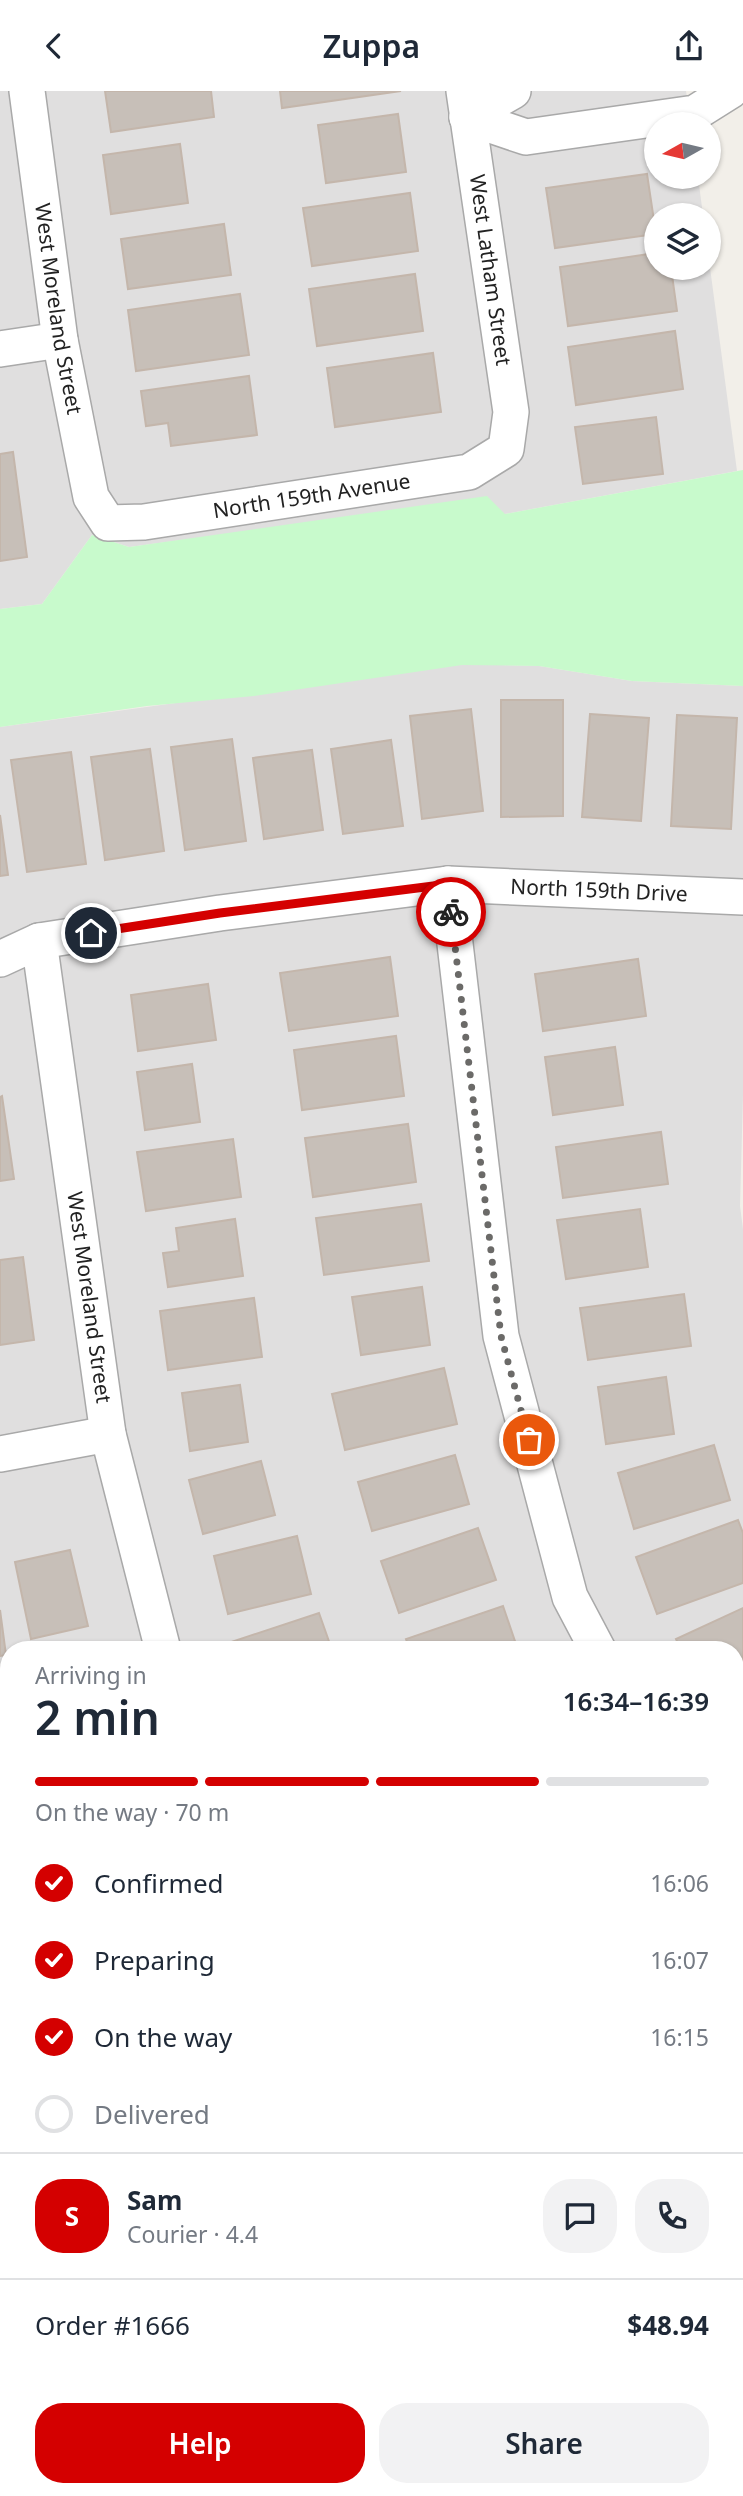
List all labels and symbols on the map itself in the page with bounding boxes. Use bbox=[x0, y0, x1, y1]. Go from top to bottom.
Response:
north arrow bbox=[644, 112, 721, 189]
street label: West Latham Street bbox=[464, 172, 518, 368]
street label: West Moreland Street bbox=[29, 201, 89, 417]
street label: North 159th Avenue bbox=[211, 466, 412, 524]
street label: North 159th Drive bbox=[510, 872, 688, 908]
courier bbox=[416, 877, 486, 947]
pin bbox=[61, 903, 121, 963]
street label: West Moreland Street bbox=[61, 1190, 119, 1405]
pin bbox=[499, 1410, 559, 1470]

